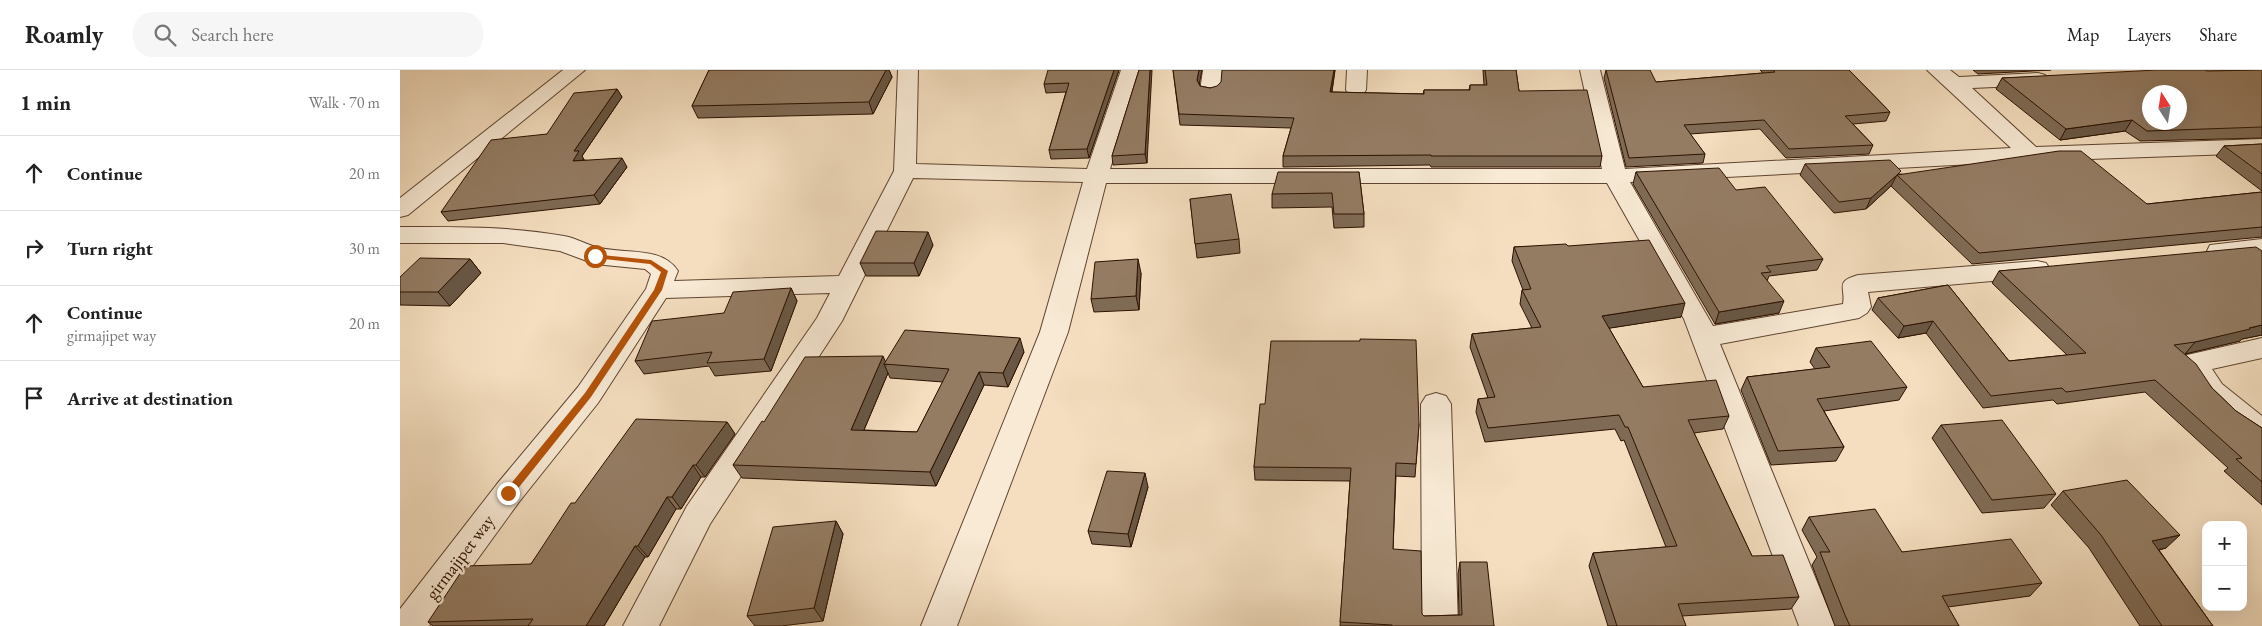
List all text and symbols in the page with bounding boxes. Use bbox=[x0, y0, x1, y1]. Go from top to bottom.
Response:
search box bbox=[133, 12, 483, 57]
text: Roamly bbox=[25, 19, 103, 50]
icon: search bbox=[151, 21, 179, 49]
text: Search here bbox=[191, 22, 274, 47]
text: Map bbox=[2067, 23, 2099, 46]
text: Layers bbox=[2127, 23, 2171, 46]
text: Share bbox=[2199, 23, 2237, 46]
north arrow bbox=[2142, 85, 2187, 130]
text: 1 min bbox=[20, 89, 71, 116]
text: Walk · 70 m bbox=[309, 92, 380, 113]
icon: ahead bbox=[20, 159, 48, 187]
text: Continue bbox=[67, 161, 142, 186]
text: 20 m bbox=[349, 163, 380, 184]
icon: right bbox=[20, 234, 48, 262]
text: Turn right bbox=[67, 236, 153, 261]
text: 30 m bbox=[349, 238, 380, 259]
route start bbox=[584, 245, 607, 268]
text: Continue bbox=[67, 300, 142, 325]
icon: ahead bbox=[20, 309, 48, 337]
text: 20 m bbox=[349, 313, 380, 334]
text: girmajipet way bbox=[67, 325, 156, 346]
icon: arrive bbox=[20, 384, 48, 412]
text: Arrive at destination bbox=[67, 386, 233, 411]
route end bbox=[497, 482, 520, 505]
street label: girmajipet way bbox=[420, 510, 499, 604]
map controls bbox=[2202, 521, 2247, 611]
button: + bbox=[2202, 521, 2247, 566]
button: − bbox=[2202, 566, 2247, 611]

